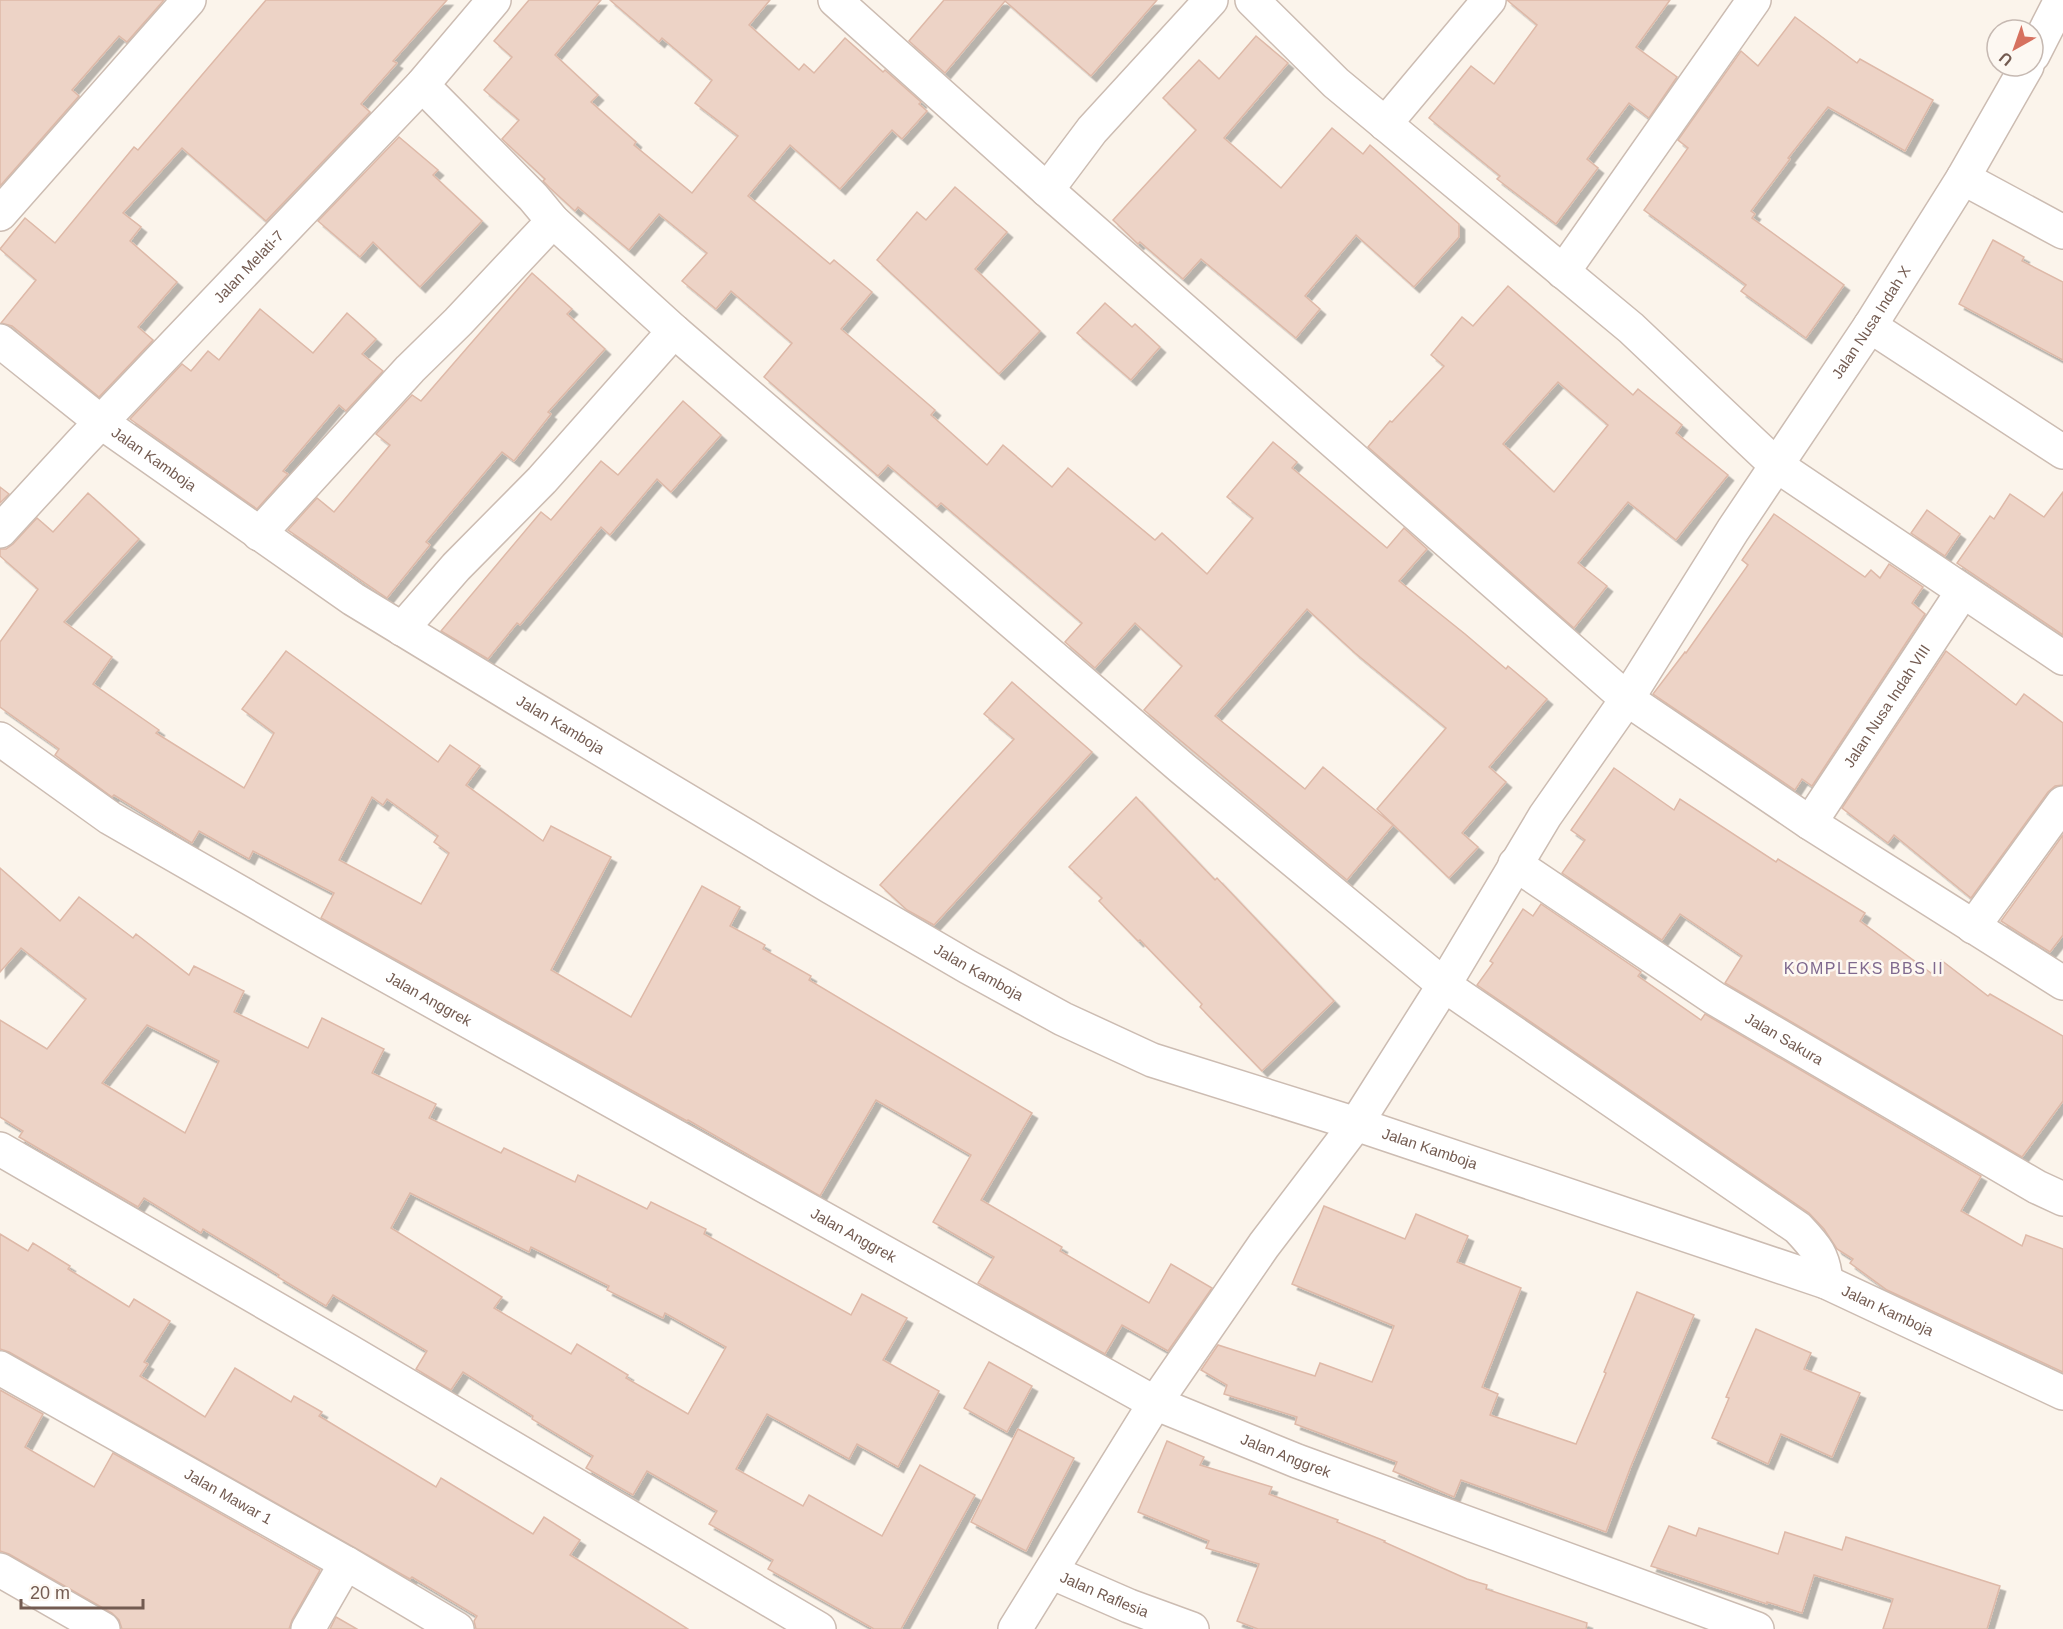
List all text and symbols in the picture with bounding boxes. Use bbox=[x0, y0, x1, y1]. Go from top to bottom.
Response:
north arrow bbox=[1985, 18, 2045, 78]
text: U bbox=[1996, 49, 2016, 69]
street label: Jalan Melati-7 bbox=[210, 227, 287, 306]
street label: Jalan Nusa Indah X bbox=[1828, 263, 1914, 382]
street label: Jalan Kamboja bbox=[109, 423, 200, 495]
street label: Jalan Nusa Indah VIII bbox=[1840, 641, 1933, 770]
street label: Jalan Kamboja bbox=[514, 692, 608, 758]
street label: Jalan Kamboja bbox=[931, 940, 1027, 1004]
district label: KOMPLEKS BBS II bbox=[1784, 960, 1944, 977]
street label: Jalan Anggrek bbox=[383, 968, 475, 1029]
street label: Jalan Sakura bbox=[1742, 1009, 1827, 1068]
street label: Jalan Kamboja bbox=[1380, 1124, 1480, 1172]
street label: Jalan Anggrek bbox=[808, 1204, 900, 1266]
street label: Jalan Kamboja bbox=[1839, 1282, 1937, 1339]
street label: Jalan Anggrek bbox=[1238, 1430, 1334, 1481]
street label: Jalan Mawar 1 bbox=[182, 1465, 275, 1528]
street label: Jalan Raflesia bbox=[1058, 1568, 1152, 1621]
scale bar bbox=[21, 1572, 142, 1610]
text: 20 m bbox=[30, 1583, 70, 1603]

